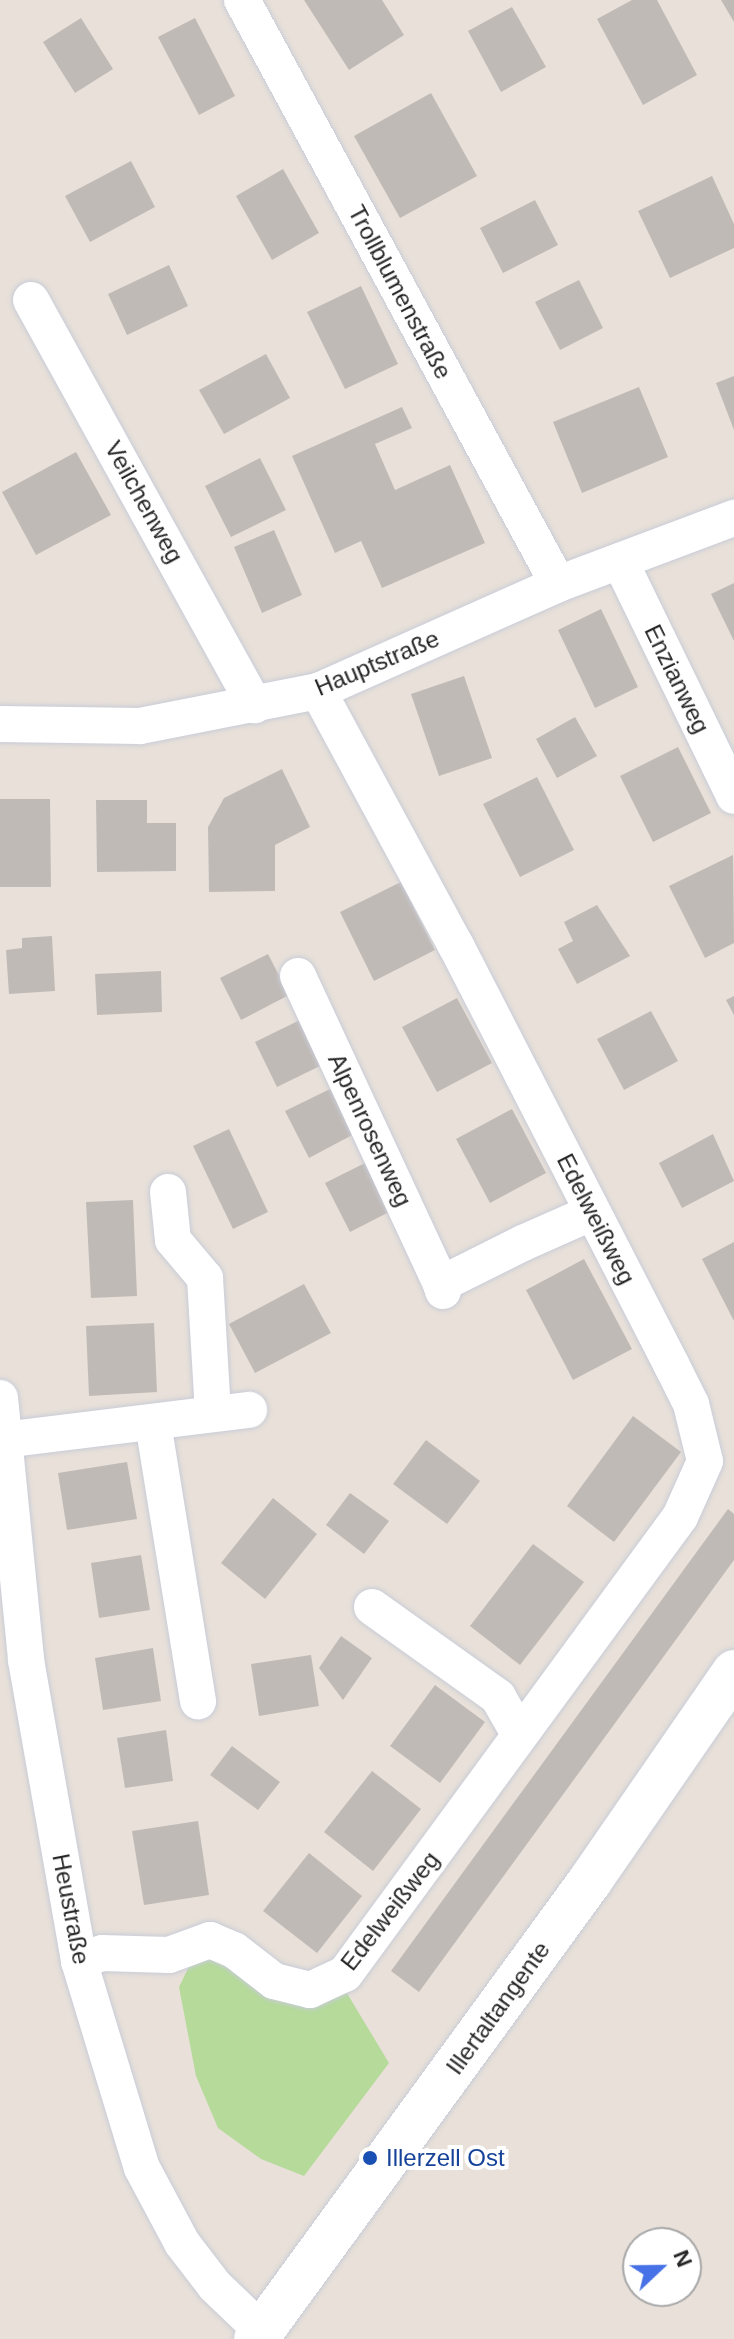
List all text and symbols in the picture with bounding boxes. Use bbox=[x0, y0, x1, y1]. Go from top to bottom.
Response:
street label: Trollblumenstraße bbox=[342, 200, 458, 384]
street label: Veilchenweg bbox=[99, 436, 189, 568]
street label: Enzianweg bbox=[638, 620, 716, 738]
street label: Hauptstraße bbox=[311, 624, 443, 702]
street label: Alpenrosenweg bbox=[322, 1049, 418, 1211]
street label: Edelweißweg bbox=[551, 1149, 641, 1289]
street label: Edelweißweg bbox=[335, 1846, 445, 1976]
street label: Heustraße bbox=[46, 1851, 96, 1967]
street label: Illertaltangente bbox=[440, 1936, 556, 2080]
place label: Illerzell Ost bbox=[386, 2144, 505, 2172]
marker: Illerzell Ost bbox=[361, 2149, 379, 2167]
north arrow bbox=[622, 2227, 702, 2307]
text: N bbox=[668, 2247, 697, 2271]

